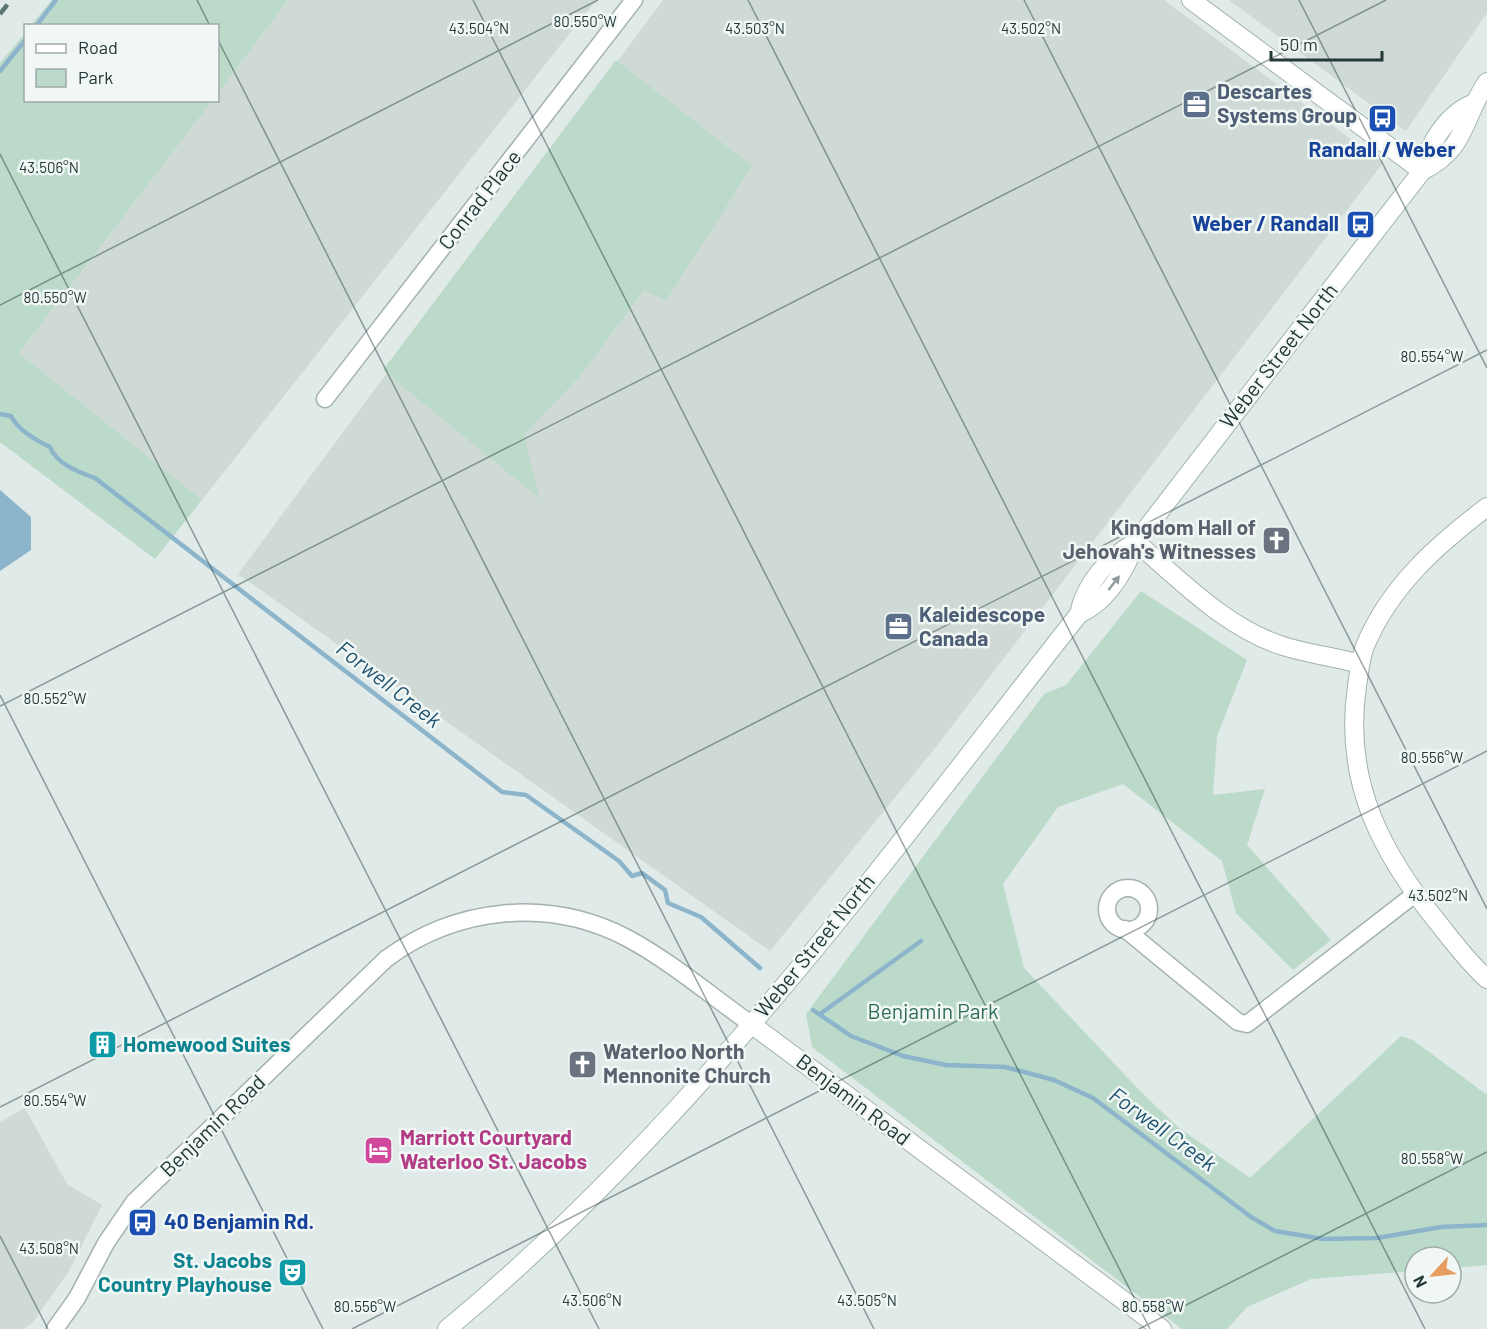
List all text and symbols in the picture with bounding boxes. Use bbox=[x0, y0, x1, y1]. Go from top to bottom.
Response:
text: 80.550°W bbox=[553, 12, 617, 30]
text: 43.504°N bbox=[449, 19, 509, 37]
text: 43.503°N bbox=[725, 19, 785, 37]
text: 43.502°N bbox=[1001, 19, 1061, 37]
legend bbox=[24, 24, 219, 102]
scale bar bbox=[1271, 24, 1382, 62]
text: 50 m bbox=[1280, 33, 1318, 55]
text: Road bbox=[78, 36, 118, 58]
text: Park bbox=[78, 66, 113, 88]
place label: Descartes Systems Group bbox=[1217, 78, 1357, 127]
office icon: Descartes Systems Group bbox=[1180, 88, 1212, 120]
bus stop icon: Randall / Weber bbox=[1366, 103, 1398, 135]
place label: Randall / Weber bbox=[1309, 136, 1455, 161]
street label: Conrad Place bbox=[432, 144, 525, 254]
text: 43.506°N bbox=[19, 158, 79, 176]
bus stop icon: Weber / Randall bbox=[1344, 208, 1376, 240]
place label: Weber / Randall bbox=[1192, 210, 1339, 235]
street label: Weber Street North bbox=[1213, 278, 1342, 433]
text: 80.550°W bbox=[23, 288, 87, 306]
text: 80.554°W bbox=[1400, 347, 1464, 365]
place label: Kingdom Hall of Jehovah's Witnesses bbox=[1063, 514, 1256, 563]
church icon: Kingdom Hall of Jehovah's Witnesses bbox=[1261, 524, 1293, 556]
one-way arrow bbox=[1107, 576, 1119, 591]
place label: Kaleidescope Canada bbox=[919, 601, 1045, 650]
office icon: Kaleidescope Canada bbox=[882, 611, 914, 643]
water label: Forwell Creek bbox=[332, 634, 447, 732]
text: 80.552°W bbox=[24, 689, 86, 707]
text: 80.556°W bbox=[1401, 748, 1463, 766]
street label: Weber Street North bbox=[748, 868, 879, 1022]
text: 43.502°N bbox=[1408, 886, 1468, 904]
park label: Benjamin Park bbox=[867, 998, 999, 1023]
building icon: Homewood Suites bbox=[86, 1029, 118, 1061]
place label: Homewood Suites bbox=[123, 1031, 290, 1056]
place label: Waterloo North Mennonite Church bbox=[603, 1038, 771, 1087]
church icon: Waterloo North Mennonite Church bbox=[566, 1048, 598, 1080]
street label: Benjamin Road bbox=[792, 1048, 916, 1150]
street label: Benjamin Road bbox=[154, 1069, 270, 1181]
water label: Forwell Creek bbox=[1105, 1081, 1222, 1176]
text: 80.554°W bbox=[23, 1091, 87, 1109]
place label: Marriott Courtyard Waterloo St. Jacobs bbox=[400, 1124, 587, 1173]
hotel icon: Marriott Courtyard Waterloo St. Jacobs bbox=[363, 1134, 395, 1166]
text: 80.558°W bbox=[1401, 1149, 1463, 1167]
bus stop icon: 40 Benjamin Rd. bbox=[127, 1206, 159, 1238]
place label: 40 Benjamin Rd. bbox=[164, 1208, 314, 1233]
text: 43.508°N bbox=[19, 1239, 79, 1257]
north arrow bbox=[1403, 1245, 1463, 1305]
place label: St. Jacobs Country Playhouse bbox=[98, 1247, 272, 1296]
theatre icon: St. Jacobs Country Playhouse bbox=[277, 1257, 309, 1289]
text: N bbox=[1408, 1273, 1430, 1291]
text: 43.506°N bbox=[562, 1291, 622, 1309]
text: 43.505°N bbox=[837, 1291, 897, 1309]
text: 80.556°W bbox=[334, 1297, 396, 1315]
text: 80.558°W bbox=[1122, 1297, 1184, 1315]

